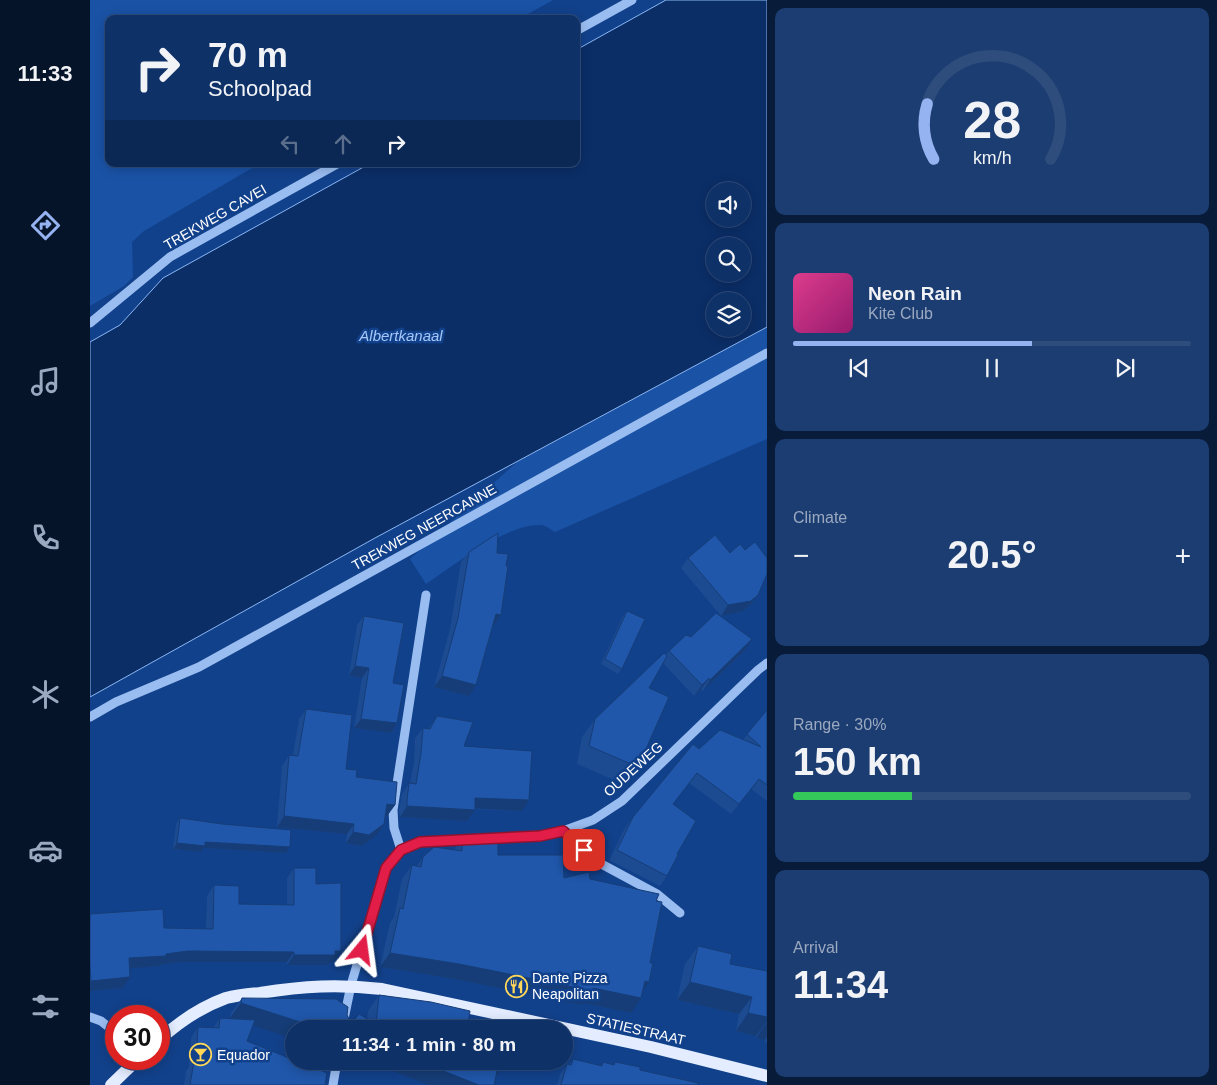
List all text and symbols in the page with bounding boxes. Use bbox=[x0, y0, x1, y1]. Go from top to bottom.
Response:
icon: right bbox=[125, 35, 190, 100]
text: 70 m bbox=[208, 35, 288, 74]
text: 11:33 bbox=[17, 61, 73, 86]
text: Schoolpad bbox=[208, 76, 312, 101]
text: 28 bbox=[963, 91, 1021, 149]
icon: left bbox=[276, 130, 304, 158]
icon: ahead bbox=[329, 130, 357, 158]
icon: right bbox=[382, 130, 410, 158]
text: km/h bbox=[973, 148, 1011, 168]
street label: TREKWEG CAVEI bbox=[161, 181, 269, 253]
map controls bbox=[706, 182, 751, 337]
button: sound bbox=[706, 182, 751, 227]
icon: directions bbox=[28, 208, 63, 243]
button: search bbox=[706, 237, 751, 282]
text: Neon Rain bbox=[868, 283, 962, 304]
button: layers bbox=[706, 292, 751, 337]
text: Kite Club bbox=[868, 305, 933, 322]
water label: Albertkanaal bbox=[358, 327, 443, 344]
icon: previous bbox=[845, 354, 873, 382]
icon: pause bbox=[978, 354, 1006, 382]
icon: next bbox=[1111, 354, 1139, 382]
icon: music bbox=[28, 364, 63, 399]
street label: TREKWEG NEERCANNE bbox=[349, 481, 499, 573]
text: Climate bbox=[793, 509, 847, 526]
icon: phone bbox=[28, 520, 63, 555]
text: 20.5° bbox=[947, 534, 1037, 576]
text: − bbox=[793, 540, 809, 571]
text: + bbox=[1175, 540, 1191, 571]
icon: climate bbox=[28, 677, 63, 712]
text: Range · 30% bbox=[793, 716, 886, 733]
street label: OUDEWEG bbox=[600, 738, 666, 800]
text: 150 km bbox=[793, 741, 922, 783]
pin bbox=[563, 829, 605, 871]
icon: car bbox=[28, 833, 63, 868]
icon: arrive bbox=[570, 836, 598, 864]
position arrow bbox=[335, 923, 387, 975]
text: Arrival bbox=[793, 939, 838, 956]
text: 11:34 bbox=[793, 964, 888, 1006]
place label: Dante Pizza Neapolitan bbox=[532, 970, 608, 1002]
restaurant icon: Dante Pizza Neapolitan bbox=[504, 974, 528, 998]
icon: filters bbox=[28, 989, 63, 1024]
speed limit sign: 30 bbox=[105, 1005, 170, 1070]
street label: STATIESTRAAT bbox=[585, 1010, 687, 1048]
text: 11:34 · 1 min · 80 m bbox=[342, 1034, 516, 1055]
bar icon: Equador bbox=[189, 1043, 213, 1067]
place label: Equador bbox=[217, 1047, 270, 1063]

